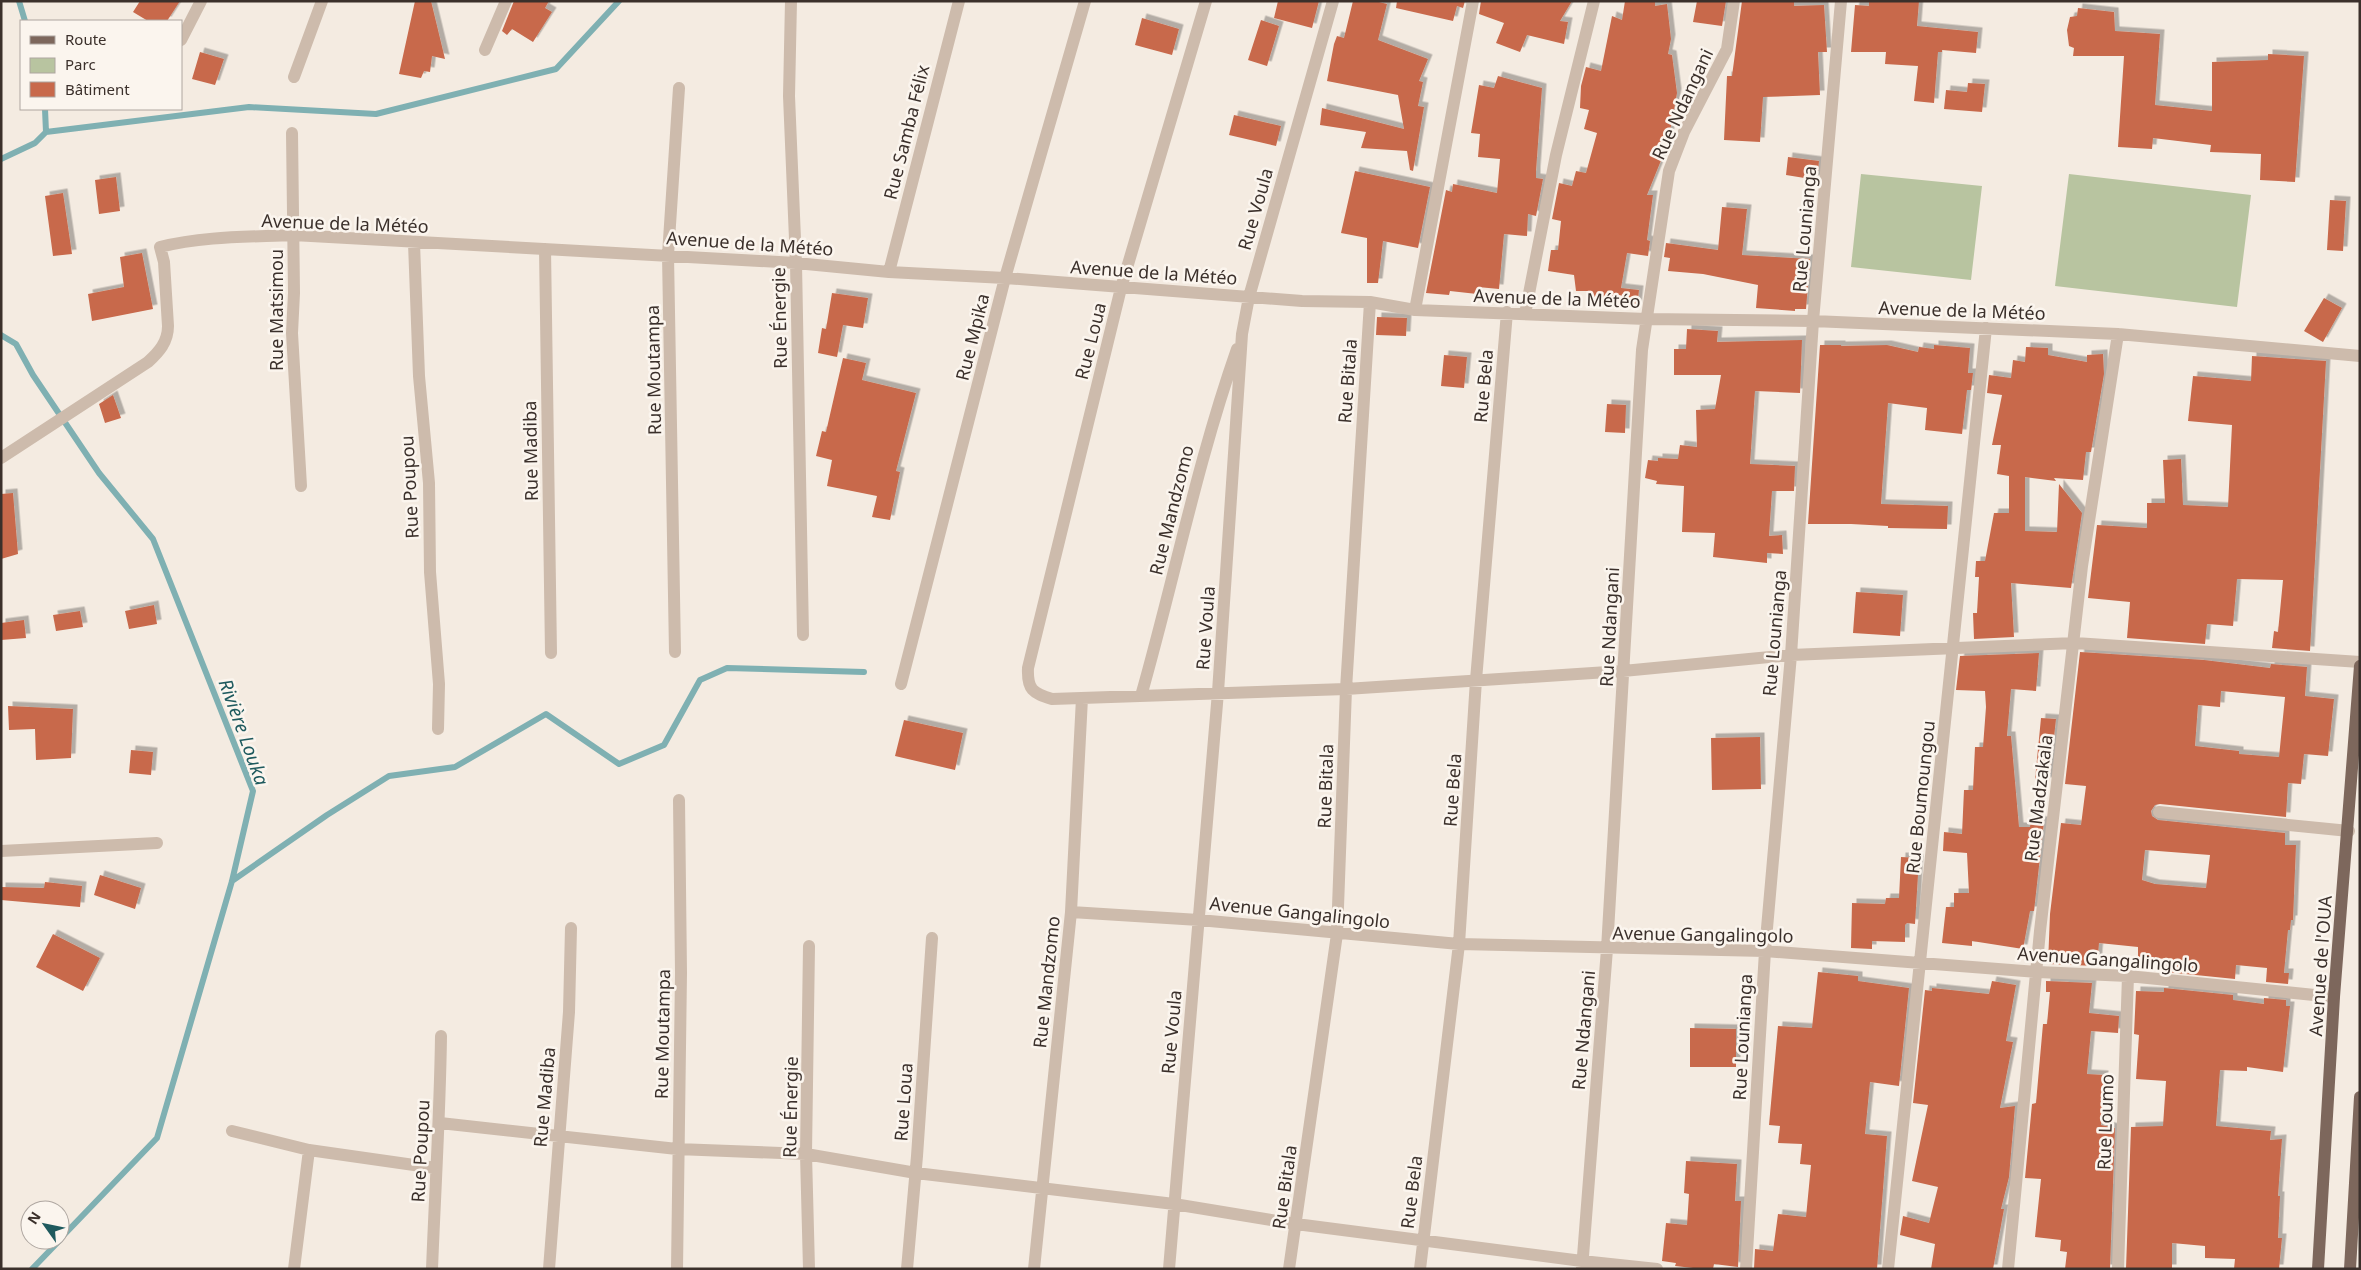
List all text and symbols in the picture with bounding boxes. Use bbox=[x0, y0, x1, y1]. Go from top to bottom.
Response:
legend bbox=[20, 20, 182, 110]
text: Route bbox=[65, 29, 107, 49]
street label: Rue Ndangani bbox=[1646, 45, 1718, 163]
text: Parc bbox=[65, 54, 96, 74]
street label: Rue Samba Félix bbox=[878, 62, 934, 202]
text: Bâtiment bbox=[65, 79, 130, 99]
street label: Rue Voula bbox=[1232, 165, 1278, 253]
street label: Rue Lounianga bbox=[1787, 165, 1821, 293]
street label: Avenue de la Météo bbox=[261, 208, 429, 238]
street label: Avenue de la Météo bbox=[666, 225, 834, 261]
street label: Rue Matsimou bbox=[264, 249, 288, 371]
street label: Avenue de la Météo bbox=[1070, 254, 1238, 290]
street label: Rue Énergie bbox=[766, 267, 792, 369]
street label: Avenue de la Météo bbox=[1473, 283, 1641, 313]
street label: Rue Mpika bbox=[950, 291, 994, 383]
street label: Avenue de la Météo bbox=[1878, 295, 2046, 325]
street label: Rue Loua bbox=[1069, 300, 1111, 382]
street label: Rue Moutampa bbox=[640, 305, 666, 435]
street label: Rue Bitala bbox=[1332, 338, 1362, 424]
street label: Rue Bela bbox=[1468, 348, 1498, 424]
street label: Rue Madiba bbox=[517, 401, 543, 501]
street label: Rue Poupou bbox=[394, 435, 424, 539]
street label: Rue Mandzomo bbox=[1143, 443, 1199, 577]
street label: Rue Ndangani bbox=[1594, 566, 1624, 688]
street label: Rue Lounianga bbox=[1757, 569, 1791, 697]
street label: Rue Voula bbox=[1190, 585, 1220, 671]
water label: Rivière Louka bbox=[213, 675, 275, 789]
street label: Rue Boumoungou bbox=[1900, 719, 1940, 875]
street label: Rue Madzakala bbox=[2018, 733, 2058, 863]
street label: Rue Bitala bbox=[1312, 743, 1338, 829]
street label: Rue Bela bbox=[1437, 752, 1467, 828]
street label: Avenue Gangalingolo bbox=[1209, 891, 1391, 933]
street label: Avenue de l'OUA bbox=[2303, 894, 2337, 1037]
street label: Rue Mandzomo bbox=[1027, 915, 1065, 1049]
street label: Avenue Gangalingolo bbox=[1612, 920, 1794, 948]
street label: Avenue Gangalingolo bbox=[2017, 941, 2199, 977]
street label: Rue Moutampa bbox=[649, 969, 675, 1099]
street label: Rue Ndangani bbox=[1566, 969, 1600, 1091]
street label: Rue Lounianga bbox=[1727, 973, 1757, 1101]
street label: Rue Voula bbox=[1155, 989, 1187, 1075]
street label: Rue Madiba bbox=[528, 1046, 560, 1148]
street label: Rue Énergie bbox=[777, 1056, 803, 1158]
street label: Rue Loua bbox=[888, 1062, 918, 1142]
street label: Rue Loumo bbox=[2091, 1073, 2119, 1171]
street label: Rue Poupou bbox=[405, 1099, 435, 1203]
street label: Rue Bitala bbox=[1266, 1143, 1302, 1231]
street label: Rue Bela bbox=[1395, 1154, 1427, 1230]
north arrow bbox=[20, 1200, 70, 1250]
text: N bbox=[23, 1208, 45, 1228]

